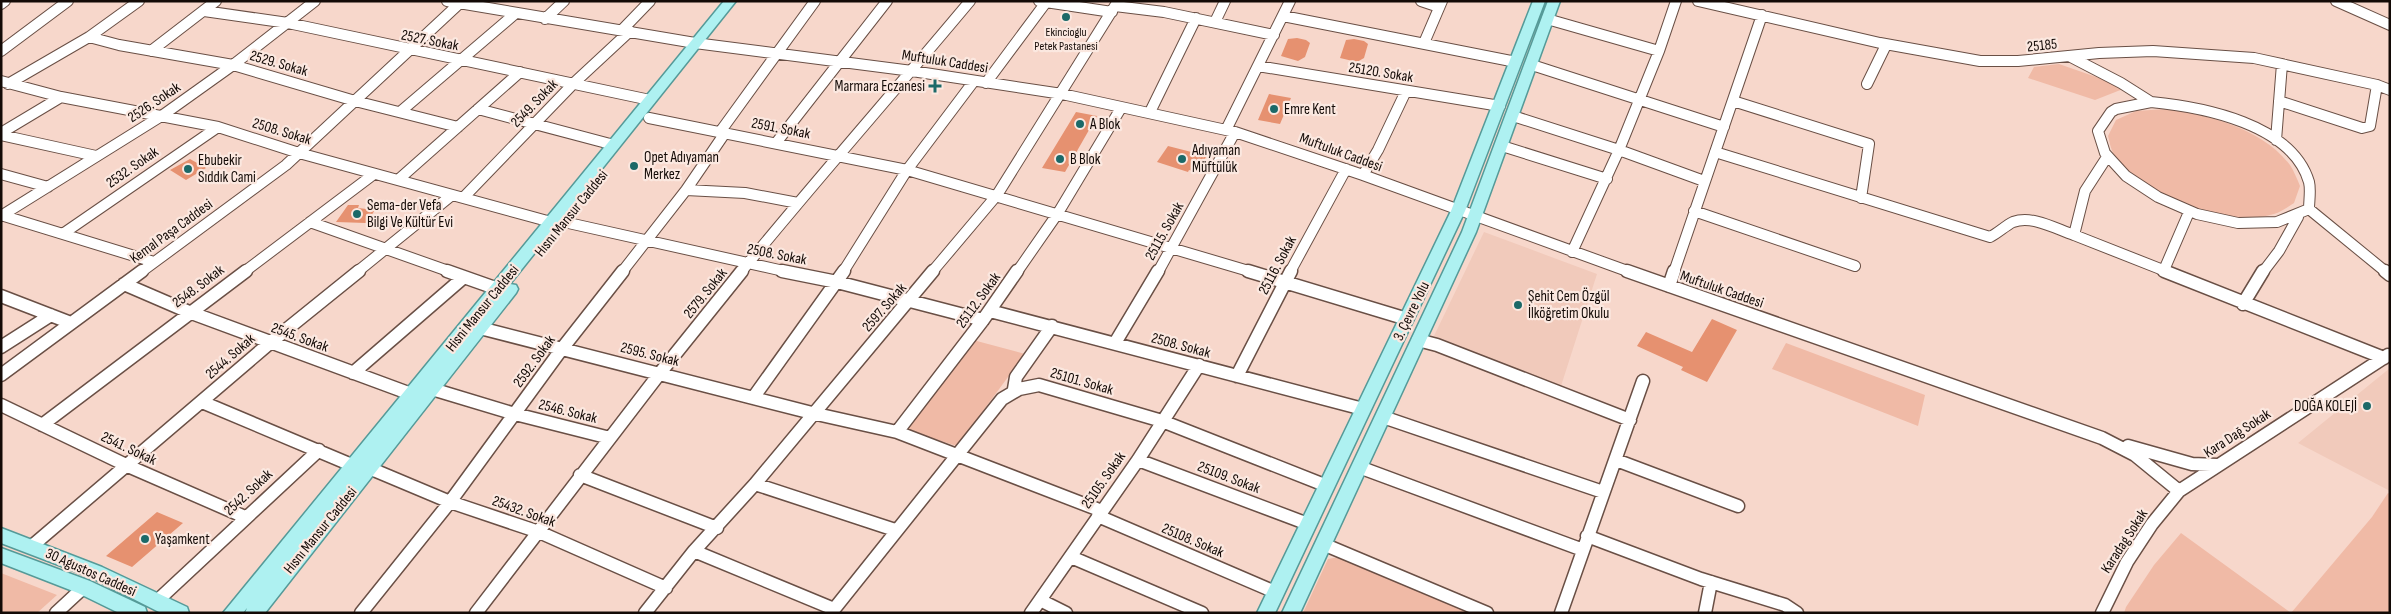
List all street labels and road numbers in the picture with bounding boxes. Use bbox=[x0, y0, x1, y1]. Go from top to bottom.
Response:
street label: 2527. Sokak bbox=[400, 26, 461, 55]
street label: 25185 bbox=[2026, 34, 2058, 57]
street label: Muftuluk Caddesi bbox=[900, 45, 990, 78]
street label: 2529. Sokak bbox=[248, 46, 310, 81]
street label: 25120. Sokak bbox=[1347, 58, 1415, 87]
street label: 2549. Sokak bbox=[507, 75, 562, 132]
street label: 2526. Sokak bbox=[124, 78, 185, 127]
street label: 2591. Sokak bbox=[750, 113, 812, 144]
street label: 2508. Sokak bbox=[250, 114, 314, 149]
street label: Muftuluk Caddesi bbox=[1297, 129, 1385, 176]
street label: 2532. Sokak bbox=[102, 142, 162, 192]
street label: Hısnı Mansur Caddesi bbox=[531, 166, 612, 261]
street label: Kemal Paşa Caddesi bbox=[126, 195, 217, 268]
street label: 25115. Sokak bbox=[1141, 199, 1188, 264]
street label: 25116. Sokak bbox=[1254, 232, 1301, 298]
street label: 2508. Sokak bbox=[745, 239, 809, 270]
street label: 2548. Sokak bbox=[169, 261, 228, 312]
street label: Hisni Mansur Caddesi bbox=[442, 261, 523, 356]
street label: 2579. Sokak bbox=[679, 264, 732, 322]
street label: Muftuluk Caddesi bbox=[1678, 266, 1766, 313]
street label: 25112. Sokak bbox=[952, 269, 1005, 332]
street label: 3. Çevre Yolu bbox=[1389, 278, 1434, 344]
street label: 2597. Sokak bbox=[858, 279, 911, 336]
street label: 2545. Sokak bbox=[269, 318, 331, 357]
street label: 2508. Sokak bbox=[1149, 328, 1213, 363]
street label: 2544. Sokak bbox=[201, 329, 259, 383]
street label: 2592. Sokak bbox=[509, 331, 560, 391]
street label: 2595. Sokak bbox=[619, 338, 682, 371]
street label: 25101. Sokak bbox=[1048, 363, 1116, 400]
street label: 2546. Sokak bbox=[537, 395, 599, 428]
street label: Kara Dağ Sokak bbox=[2200, 405, 2275, 462]
street label: 2541. Sokak bbox=[98, 427, 160, 470]
street label: 25105. Sokak bbox=[1077, 448, 1130, 512]
street label: 25109. Sokak bbox=[1195, 457, 1263, 498]
street label: 2542. Sokak bbox=[220, 465, 277, 520]
street label: Hısnı Mansur Caddesi bbox=[280, 483, 361, 578]
street label: 25432. Sokak bbox=[489, 491, 558, 532]
street label: Karadag Sokak bbox=[2097, 505, 2152, 577]
street label: 25108. Sokak bbox=[1159, 519, 1227, 562]
street label: 30 Agustos Caddesi bbox=[42, 544, 139, 601]

